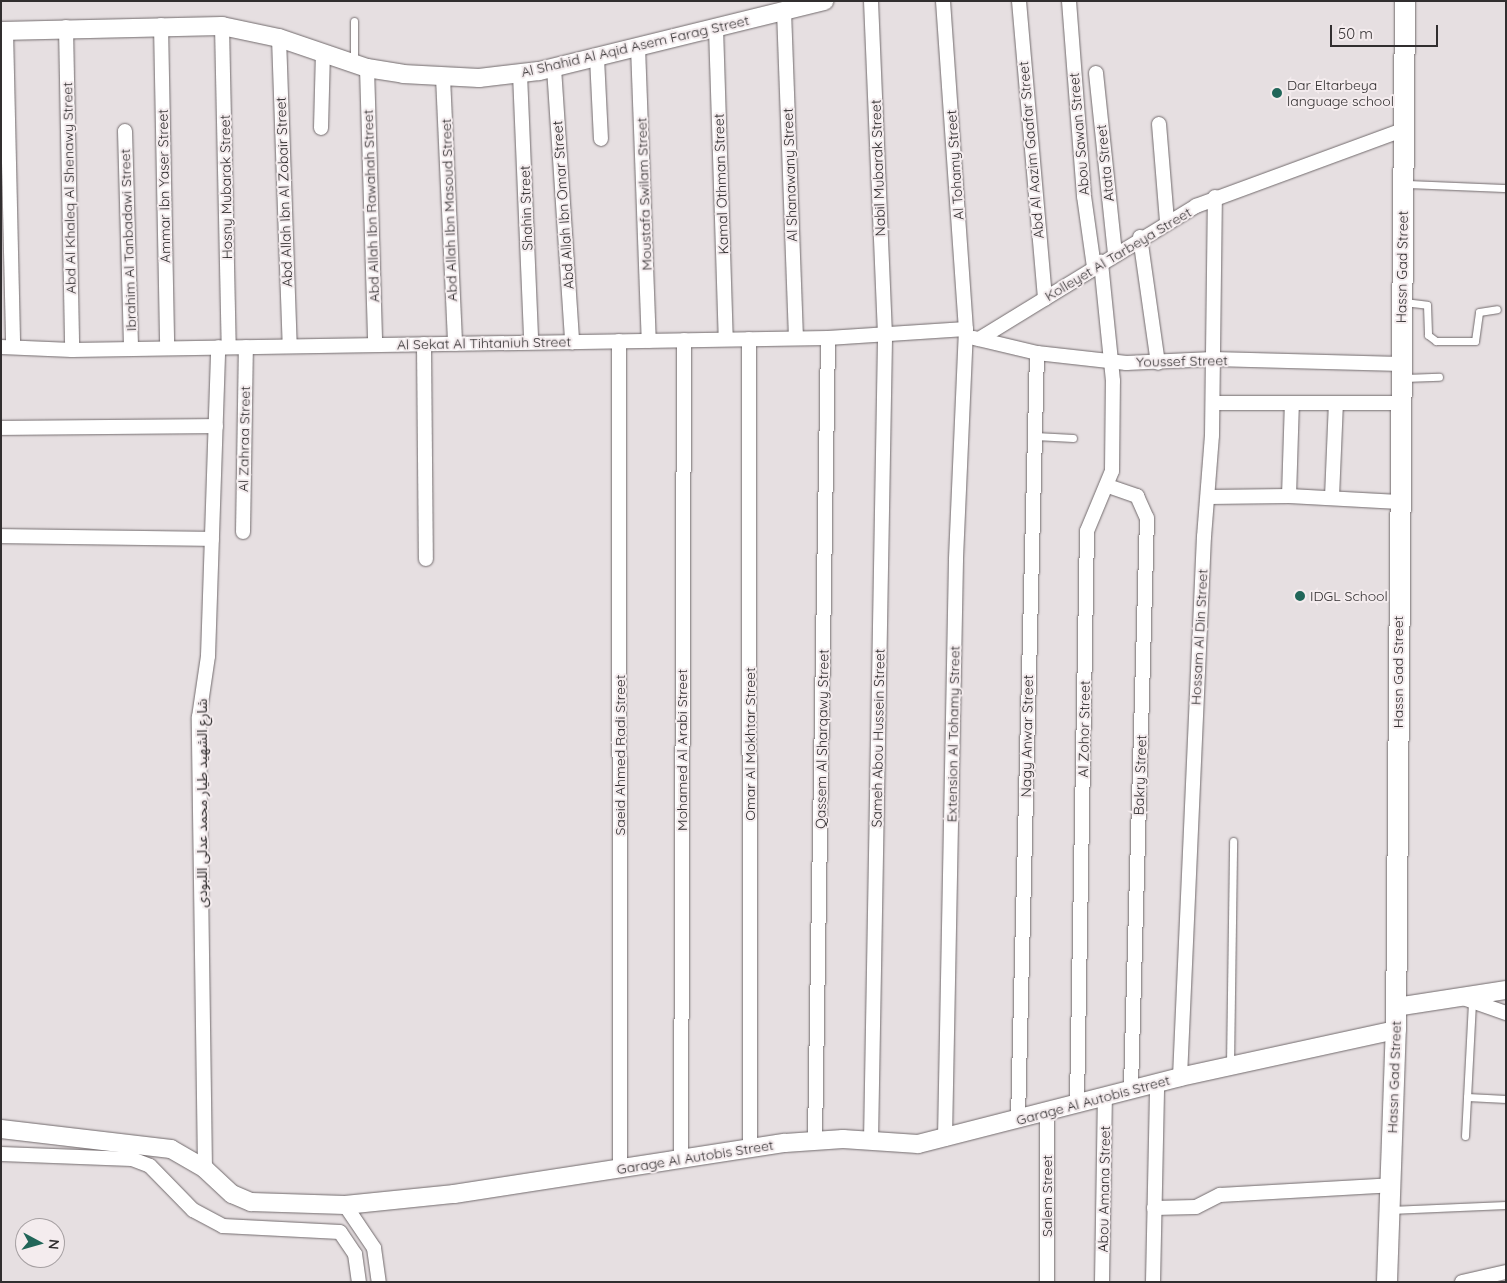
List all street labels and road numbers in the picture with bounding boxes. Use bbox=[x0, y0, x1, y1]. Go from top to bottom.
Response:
street label: Al Shahid Al Aqid Asem Farag Street bbox=[519, 12, 751, 80]
street label: Abd Al Aazim Gaafar Street bbox=[1015, 61, 1047, 239]
street label: Abou Sawan Street bbox=[1065, 72, 1093, 196]
street label: Abd Al Khaleq Al Shenawy Street bbox=[59, 82, 79, 294]
street label: Abd Allah Ibn Al Zobair Street bbox=[272, 97, 296, 287]
street label: Nabil Mubarak Street bbox=[867, 99, 889, 237]
street label: Al Shanawany Street bbox=[779, 108, 801, 242]
street label: Ammar Ibn Yaser Street bbox=[154, 109, 174, 263]
street label: Abd Allah Ibn Rawahah Street bbox=[359, 109, 383, 303]
street label: Al Tohamy Street bbox=[943, 109, 967, 221]
street label: Kamal Othman Street bbox=[710, 113, 732, 255]
street label: Hosny Mubarak Street bbox=[216, 115, 236, 259]
street label: Moustafa Swilam Street bbox=[633, 117, 655, 271]
street label: Abd Allah Ibn Masoud Street bbox=[437, 118, 461, 302]
street label: Abd Allah Ibn Omar Street bbox=[549, 120, 577, 290]
street label: Atata Street bbox=[1093, 124, 1117, 202]
street label: Ibrahim Al Tanbadawi Street bbox=[116, 149, 140, 331]
street label: Shahin Street bbox=[516, 165, 536, 251]
street label: Kolleyet Al Tarbeya Street bbox=[1042, 204, 1194, 304]
street label: Hassn Gad Street bbox=[1393, 211, 1411, 323]
street label: Al Sekat Al Tihtaniuh Street bbox=[397, 333, 571, 353]
street label: Youssef Street bbox=[1136, 352, 1228, 370]
street label: Al Zahraa Street bbox=[235, 386, 253, 492]
street label: Hossam Al Din Street bbox=[1187, 569, 1211, 705]
street label: Hassn Gad Street bbox=[1390, 616, 1406, 728]
street label: Extension Al Tohamy Street bbox=[943, 646, 963, 822]
street label: Sameh Abou Hussein Street bbox=[868, 648, 888, 828]
street label: Qassem Al Sharqawy Street bbox=[812, 649, 832, 829]
street label: Omar Al Mokhtar Street bbox=[742, 667, 758, 821]
street label: Mohamed Al Arabi Street bbox=[674, 669, 690, 831]
street label: Saeid Ahmed Radi Street bbox=[612, 674, 628, 836]
street label: Nagy Anwar Street bbox=[1018, 674, 1036, 798]
street label: Al Zohor Street bbox=[1075, 680, 1093, 778]
street label: شارع الشهيد طيار محمد عدلى اللبودى bbox=[194, 698, 210, 908]
street label: Bakry Street bbox=[1130, 734, 1150, 816]
street label: Hassn Gad Street bbox=[1384, 1020, 1404, 1134]
street label: Garage Al Autobis Street bbox=[1014, 1071, 1172, 1129]
street label: Abou Amana Street bbox=[1094, 1125, 1114, 1253]
street label: Garage Al Autobis Street bbox=[615, 1136, 775, 1178]
street label: Salem Street bbox=[1039, 1155, 1055, 1237]

